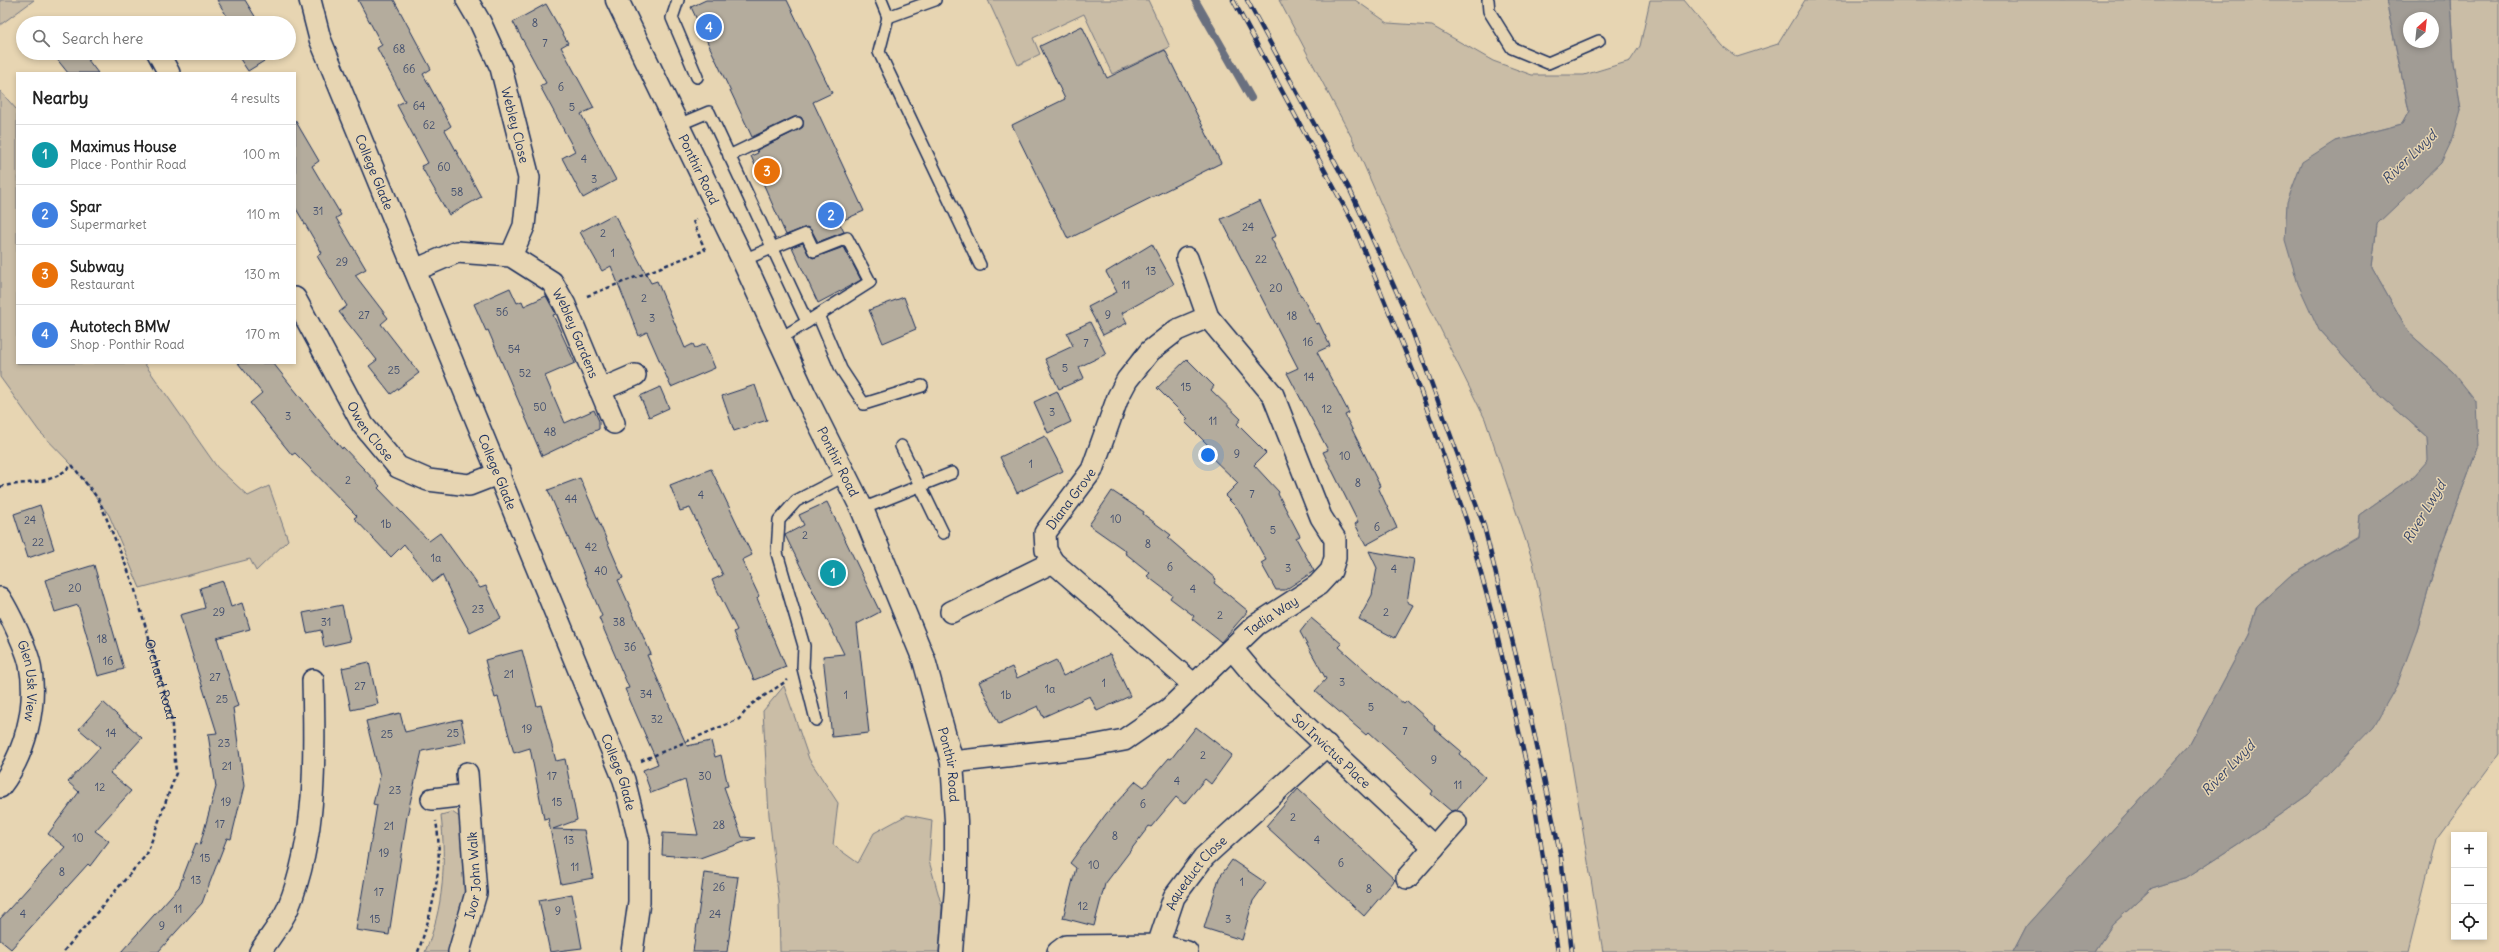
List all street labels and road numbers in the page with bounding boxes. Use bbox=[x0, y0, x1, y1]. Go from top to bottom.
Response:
street label: Webley Close bbox=[498, 85, 533, 165]
street label: Ponthir Road bbox=[675, 131, 723, 207]
street label: College Glade bbox=[351, 132, 398, 212]
street label: Webley Gardens bbox=[549, 285, 603, 381]
street label: Owen Close bbox=[343, 398, 398, 464]
street label: Ponthir Road bbox=[814, 424, 863, 500]
street label: College Glade bbox=[474, 431, 521, 512]
street label: Diana Grove bbox=[1042, 464, 1099, 533]
street label: Tadia Way bbox=[1241, 592, 1301, 640]
street label: Orchard Road bbox=[141, 637, 180, 721]
street label: Glen Usk View bbox=[14, 638, 41, 723]
street label: Sol Invictus Place bbox=[1289, 709, 1374, 792]
street label: Ponthir Road bbox=[934, 725, 963, 803]
street label: College Glade bbox=[597, 731, 640, 812]
street label: Ivor John Walk bbox=[461, 831, 484, 921]
street label: Aqueduct Close bbox=[1162, 832, 1230, 912]

